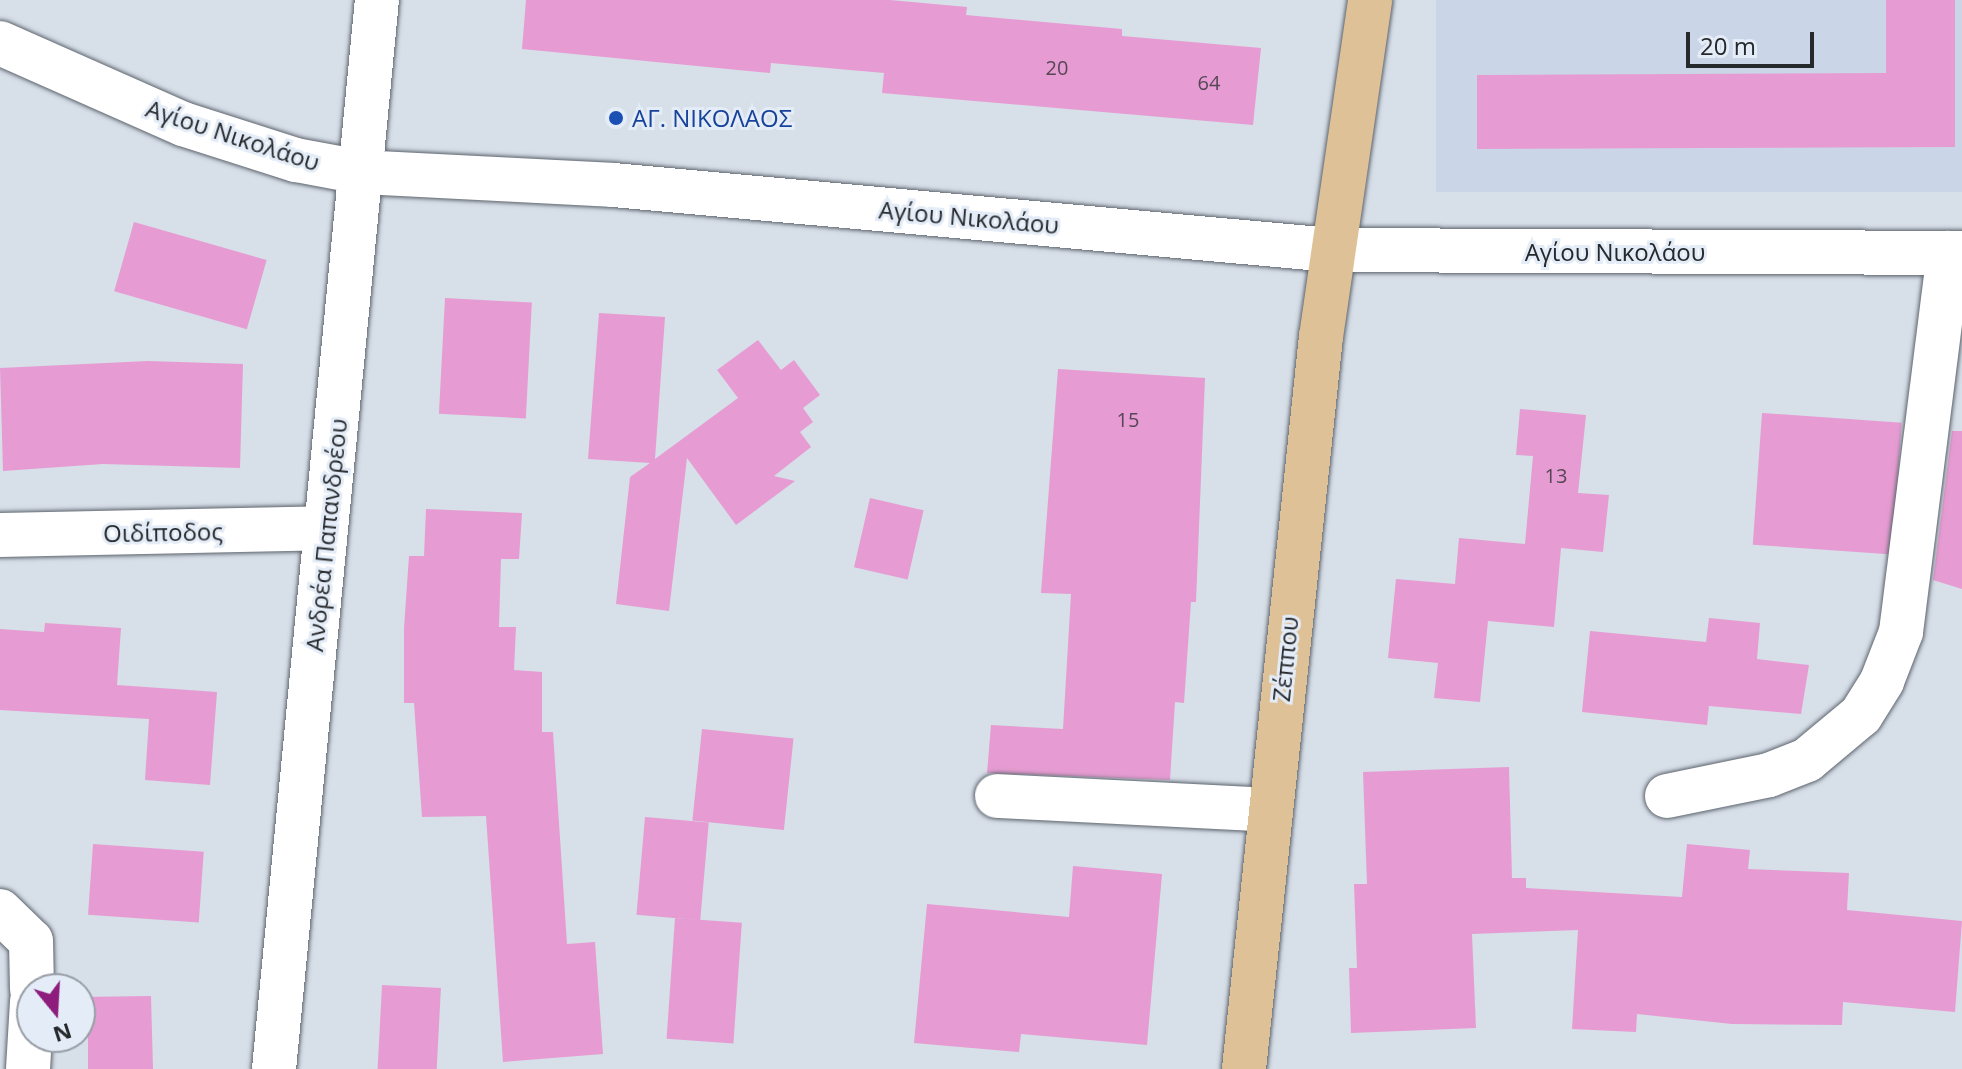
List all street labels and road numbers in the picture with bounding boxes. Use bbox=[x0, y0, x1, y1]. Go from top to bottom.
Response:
street label: Αγίου Νικολάου bbox=[143, 93, 323, 177]
street label: Αγίου Νικολάου bbox=[878, 195, 1060, 239]
street label: Αγίου Νικολάου bbox=[1525, 238, 1705, 266]
street label: Ανδρέα Παπανδρέου bbox=[299, 417, 353, 653]
street label: Οιδίποδος bbox=[103, 517, 223, 547]
street label: Ζέππου bbox=[1266, 615, 1304, 703]

